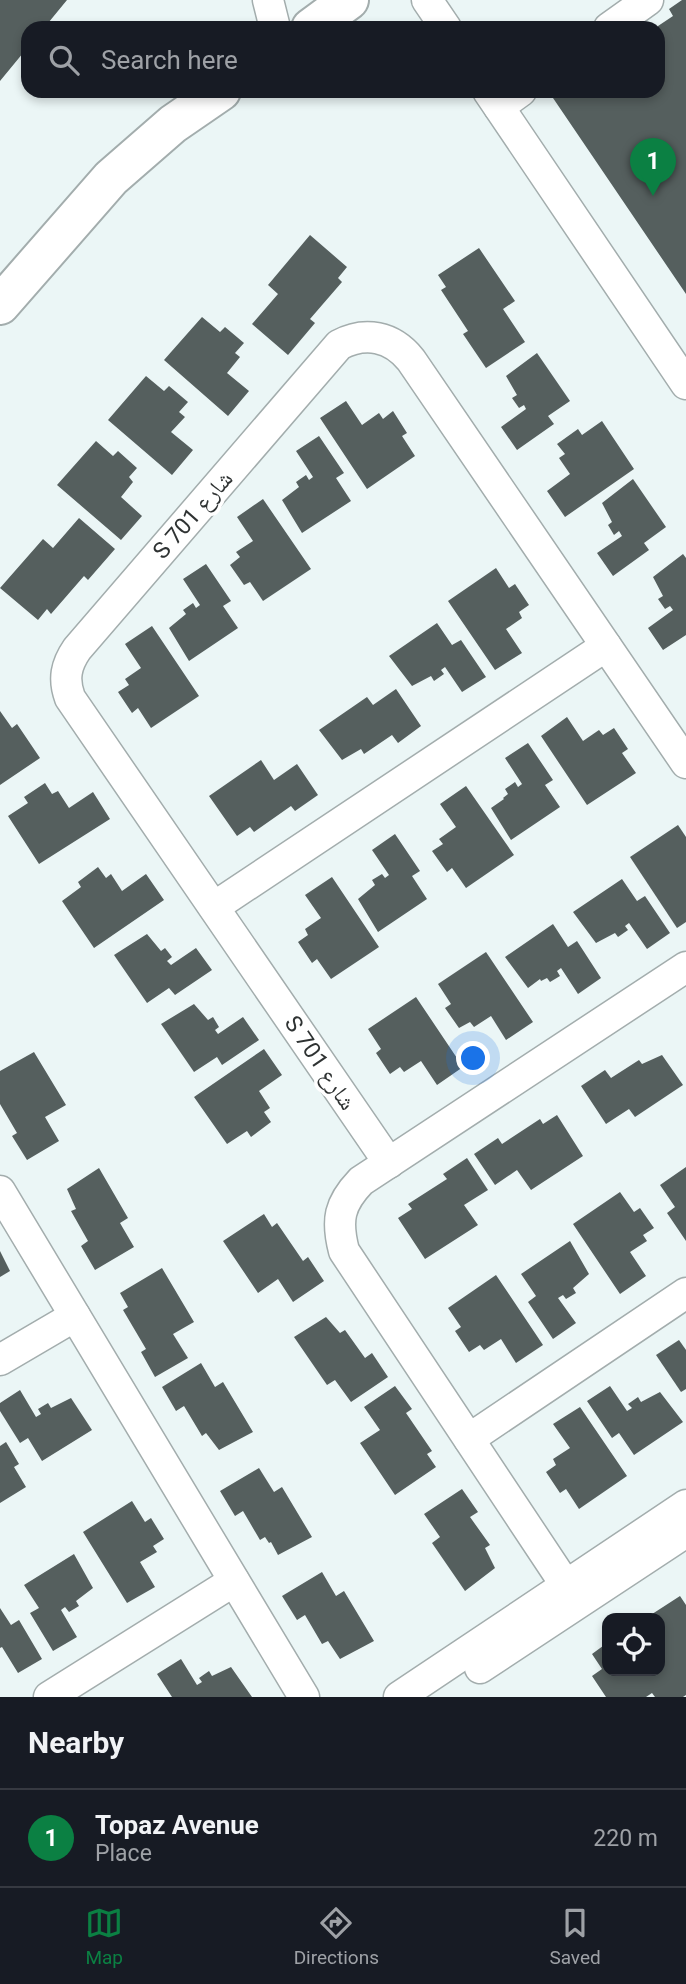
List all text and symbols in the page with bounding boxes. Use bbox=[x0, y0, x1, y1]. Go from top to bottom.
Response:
search box bbox=[21, 21, 665, 98]
icon: search bbox=[45, 41, 83, 79]
text: Search here bbox=[101, 45, 238, 75]
pin: 1 bbox=[630, 138, 676, 196]
street label: S 701 شارع bbox=[148, 466, 239, 565]
street label: S 701 شارع bbox=[278, 1011, 361, 1116]
your location bbox=[456, 1041, 490, 1075]
map controls bbox=[602, 1613, 665, 1676]
button: locate bbox=[602, 1613, 665, 1676]
text: Nearby bbox=[28, 1725, 124, 1760]
text: Topaz Avenue bbox=[95, 1810, 259, 1840]
text: 1 bbox=[44, 1825, 58, 1852]
text: 220 m bbox=[593, 1825, 658, 1852]
text: Place bbox=[95, 1840, 152, 1867]
tab: Map bbox=[85, 1904, 123, 1969]
tab: Directions bbox=[294, 1904, 379, 1969]
tab: Saved bbox=[549, 1904, 601, 1969]

